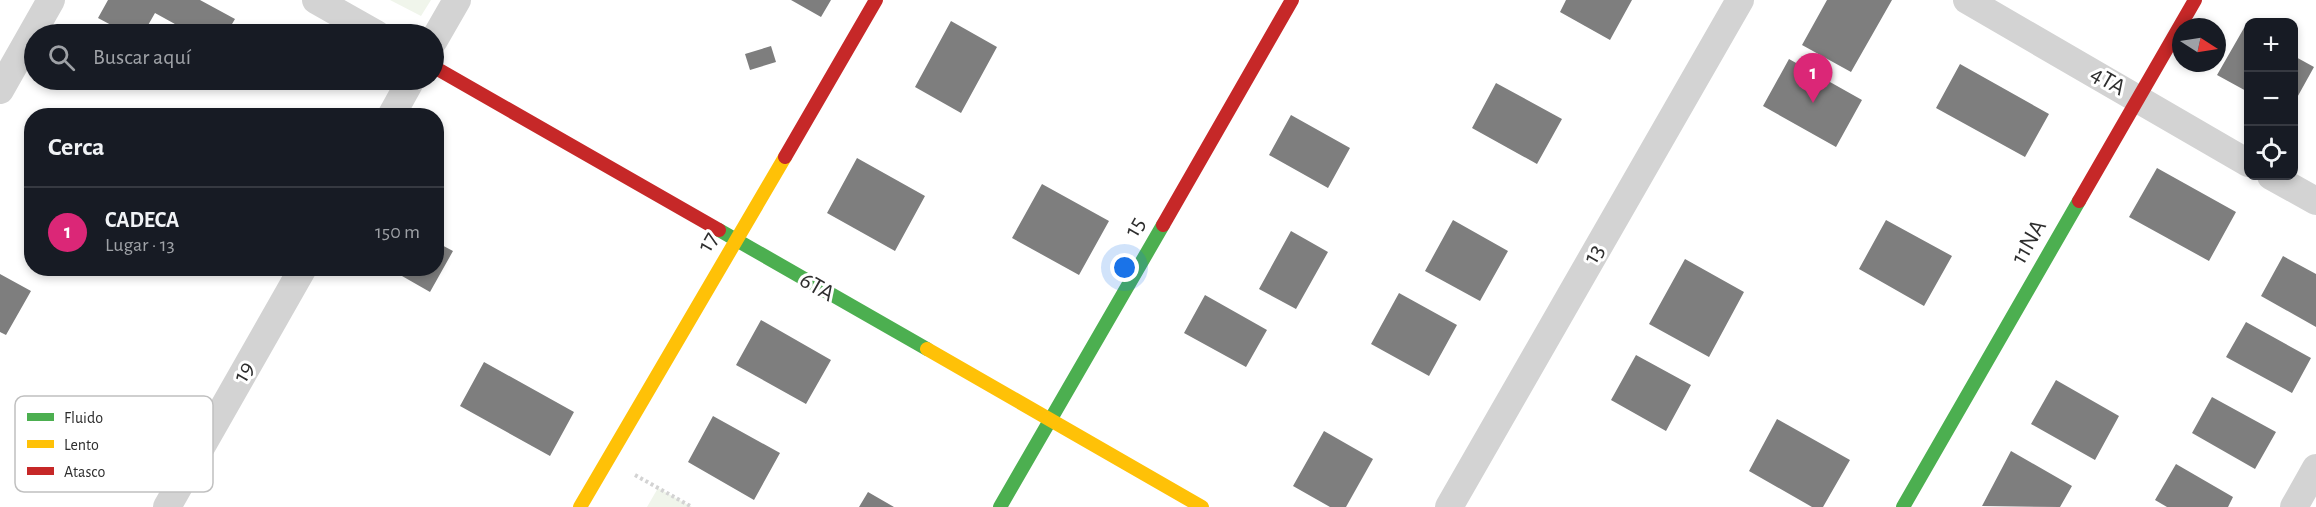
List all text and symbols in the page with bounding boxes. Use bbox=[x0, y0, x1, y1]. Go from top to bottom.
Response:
north arrow bbox=[2172, 18, 2226, 72]
map controls bbox=[2244, 18, 2298, 180]
button: + bbox=[2244, 18, 2298, 72]
search box bbox=[24, 24, 444, 90]
icon: search bbox=[45, 41, 78, 74]
text: Buscar aquí bbox=[93, 46, 191, 68]
pin: 1 bbox=[1794, 54, 1832, 103]
street label: 4TA bbox=[2086, 62, 2130, 100]
button: − bbox=[2244, 72, 2298, 126]
button: locate bbox=[2244, 126, 2298, 180]
text: Cerca bbox=[48, 134, 105, 160]
text: CADECA bbox=[105, 209, 179, 231]
street label: 15 bbox=[1120, 213, 1150, 241]
street label: 11NA bbox=[2007, 216, 2051, 268]
text: 1 bbox=[64, 222, 71, 242]
text: 150 m bbox=[375, 222, 420, 242]
street label: 17 bbox=[693, 228, 723, 256]
text: Lugar · 13 bbox=[105, 235, 175, 255]
street label: 13 bbox=[1579, 240, 1609, 268]
your location bbox=[1110, 253, 1139, 282]
street label: 6TA bbox=[796, 268, 839, 306]
street label: 19 bbox=[229, 358, 259, 386]
legend bbox=[15, 396, 213, 492]
text: Fluido bbox=[64, 410, 103, 426]
text: Lento bbox=[64, 437, 99, 453]
text: Atasco bbox=[64, 464, 106, 480]

